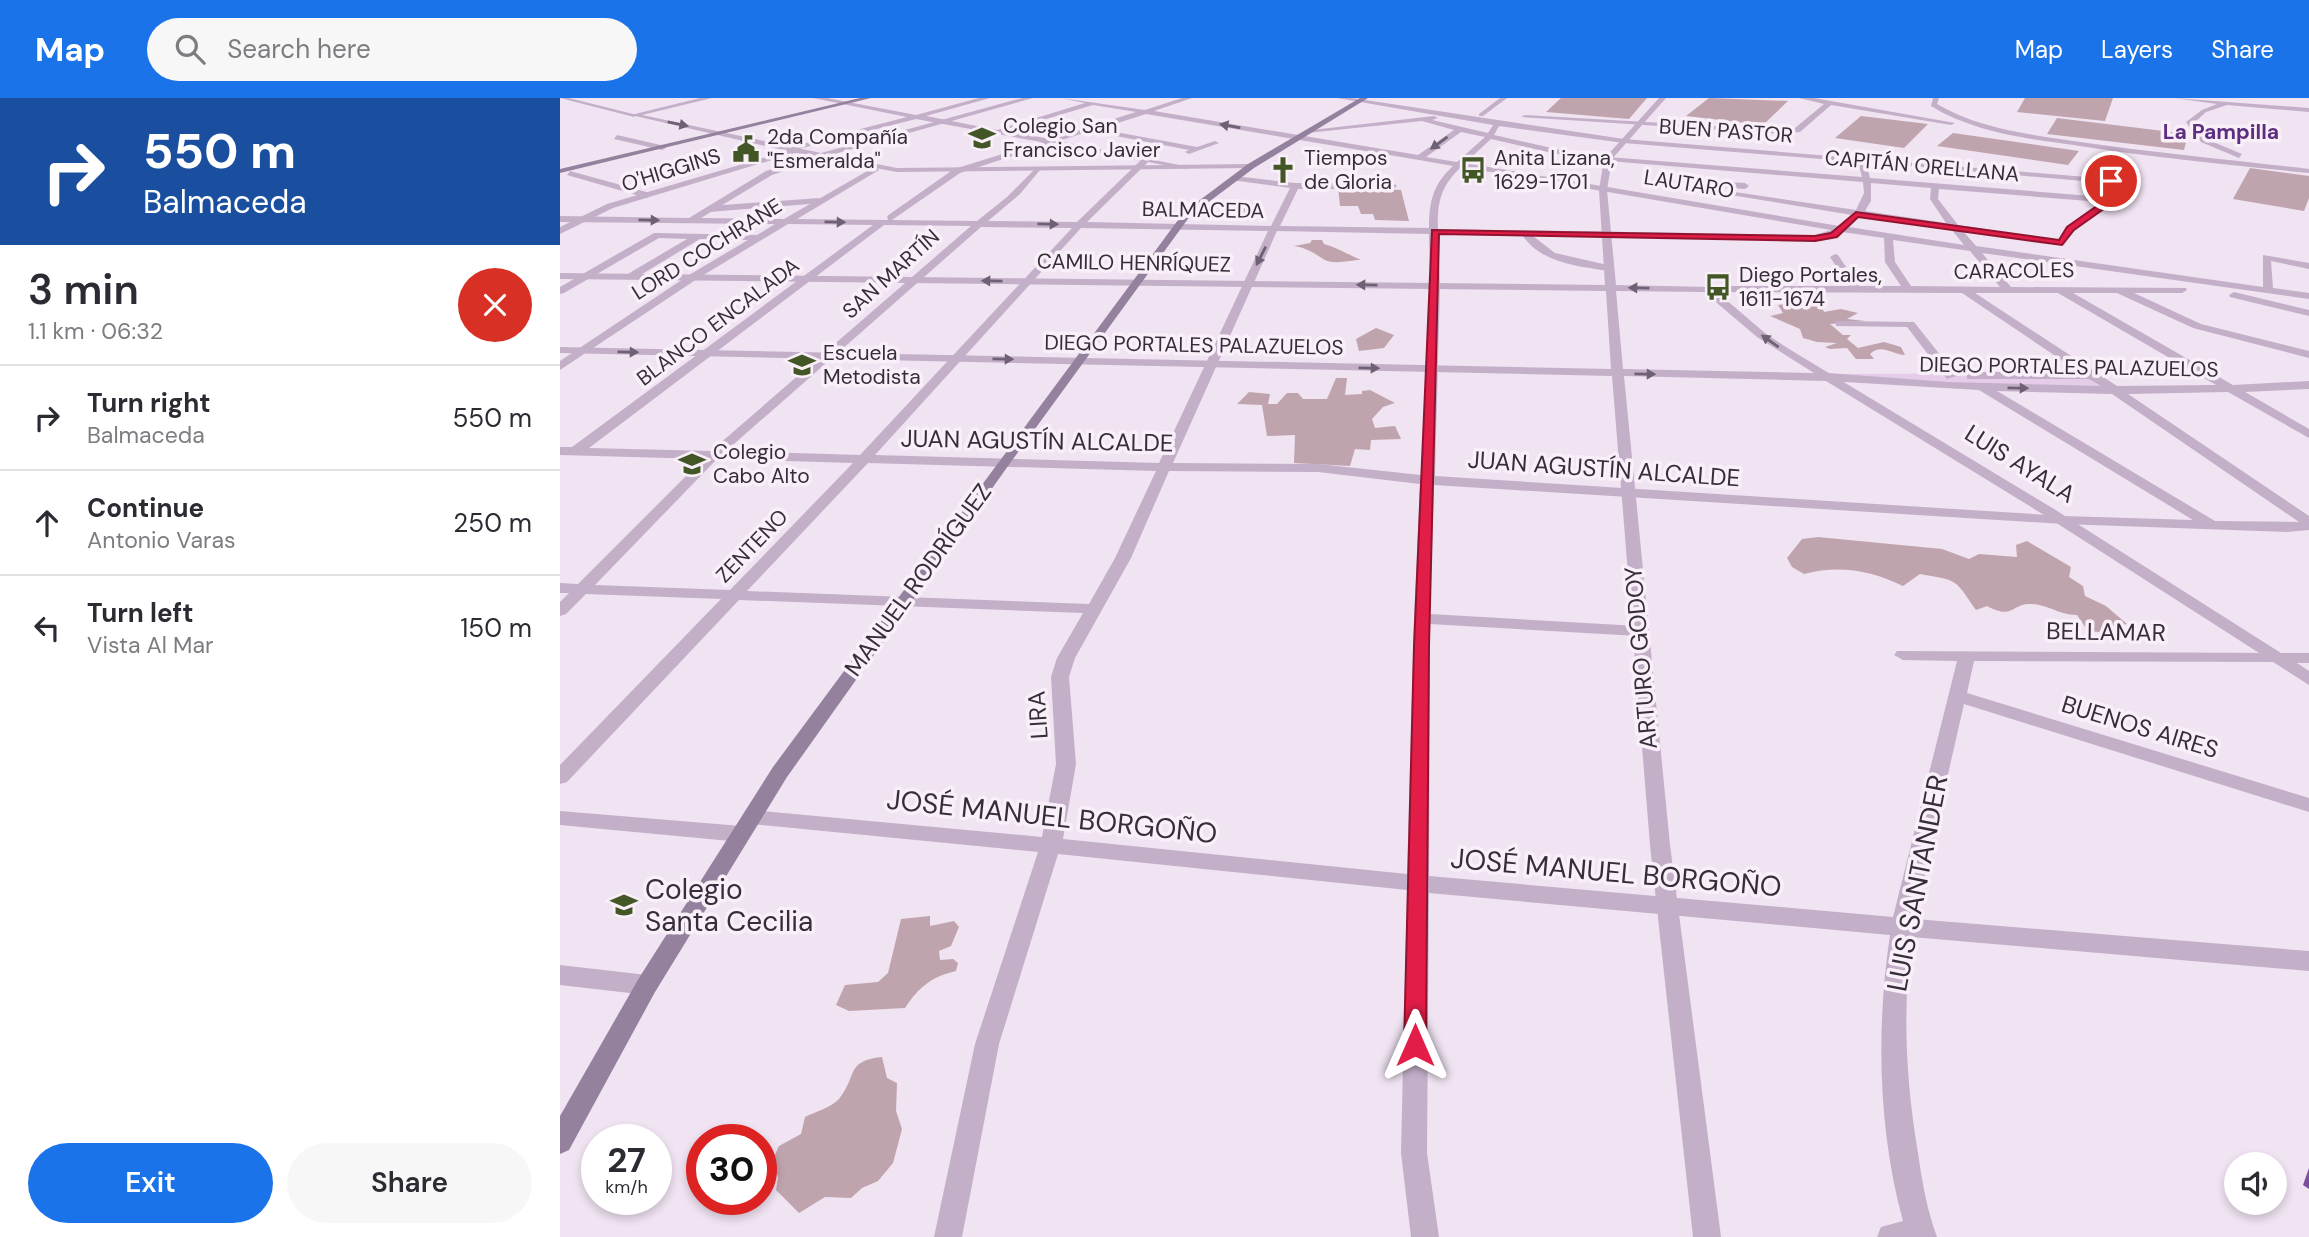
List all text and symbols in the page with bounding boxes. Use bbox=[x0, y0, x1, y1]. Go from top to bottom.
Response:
search box bbox=[147, 18, 637, 81]
text: Map bbox=[35, 28, 105, 71]
icon: search bbox=[171, 30, 209, 68]
text: Search here bbox=[227, 32, 371, 66]
text: Map bbox=[2015, 34, 2063, 65]
text: Layers bbox=[2101, 34, 2173, 65]
text: Share bbox=[2211, 34, 2274, 65]
place label: Colegio San Francisco Javier bbox=[1003, 112, 1161, 164]
street label: BUEN PASTOR bbox=[1658, 112, 1794, 150]
district label: La Pampilla bbox=[2163, 118, 2279, 146]
text: 550 m bbox=[143, 119, 296, 183]
one-way arrow bbox=[667, 119, 689, 130]
one-way arrow bbox=[1219, 120, 1241, 131]
place label: 2da Compañía "Esmeralda" bbox=[767, 123, 908, 175]
school or university icon: Colegio San Francisco Javier bbox=[967, 123, 997, 153]
icon: right bbox=[28, 126, 119, 217]
public building icon: 2da Compañía "Esmeralda" bbox=[731, 134, 761, 164]
one-way arrow bbox=[1430, 136, 1448, 150]
street label: O'HIGGINS bbox=[618, 142, 724, 198]
place label: Tiempos de Gloria bbox=[1304, 144, 1392, 196]
place label: Anita Lizana, 1629-1701 bbox=[1494, 144, 1615, 196]
street label: CAPITÁN ORELLANA bbox=[1824, 144, 2020, 188]
pin bbox=[2081, 151, 2141, 211]
church icon: Tiempos de Gloria bbox=[1268, 155, 1298, 185]
bus stop icon: Anita Lizana, 1629-1701 bbox=[1458, 155, 1488, 185]
icon: arrive bbox=[2092, 162, 2130, 200]
street label: LAUTARO bbox=[1642, 163, 1736, 205]
text: Balmaceda bbox=[143, 181, 307, 223]
street label: LORD COCHRANE bbox=[627, 192, 787, 306]
street label: BALMACEDA bbox=[1142, 195, 1265, 225]
one-way arrow bbox=[638, 214, 660, 226]
one-way arrow bbox=[824, 216, 846, 228]
one-way arrow bbox=[1037, 218, 1059, 230]
street label: SAN MARTÍN bbox=[836, 223, 946, 325]
one-way arrow bbox=[1256, 246, 1267, 266]
street label: CAMILO HENRÍQUEZ bbox=[1037, 247, 1231, 279]
street label: BLANCO ENCALADA bbox=[631, 252, 805, 392]
street label: CARACOLES bbox=[1953, 256, 2075, 286]
place label: Diego Portales, 1611-1674 bbox=[1739, 261, 1882, 313]
text: 3 min bbox=[28, 262, 139, 317]
button: close bbox=[458, 268, 532, 342]
bus stop icon: Diego Portales, 1611-1674 bbox=[1703, 272, 1733, 302]
one-way arrow bbox=[981, 275, 1003, 287]
one-way arrow bbox=[1356, 279, 1378, 291]
one-way arrow bbox=[1627, 282, 1649, 294]
text: 1.1 km · 06:32 bbox=[28, 316, 163, 346]
street label: DIEGO PORTALES PALAZUELOS bbox=[1044, 328, 1344, 362]
one-way arrow bbox=[1761, 334, 1779, 348]
place label: Escuela Metodista bbox=[823, 339, 921, 391]
one-way arrow bbox=[617, 346, 639, 357]
school or university icon: Escuela Metodista bbox=[787, 350, 817, 380]
street label: DIEGO PORTALES PALAZUELOS bbox=[1919, 350, 2219, 384]
one-way arrow bbox=[992, 354, 1014, 365]
one-way arrow bbox=[1358, 362, 1380, 374]
one-way arrow bbox=[1634, 368, 1656, 380]
one-way arrow bbox=[2007, 382, 2029, 394]
text: Turn right bbox=[87, 386, 211, 420]
icon: right bbox=[28, 399, 66, 437]
text: 550 m bbox=[452, 401, 532, 435]
street label: LUIS AYALA bbox=[1959, 417, 2081, 510]
text: Balmaceda bbox=[87, 420, 205, 450]
street label: JUAN AGUSTÍN ALCALDE bbox=[900, 423, 1174, 458]
place label: Colegio Cabo Alto bbox=[713, 438, 810, 490]
street label: JUAN AGUSTÍN ALCALDE bbox=[1467, 444, 1741, 493]
school or university icon: Colegio Cabo Alto bbox=[677, 449, 707, 479]
street label: MANUEL RODRÍGUEZ bbox=[837, 477, 998, 682]
text: Continue bbox=[87, 491, 204, 525]
street label: ZENTENO bbox=[710, 503, 794, 589]
icon: ahead bbox=[28, 504, 66, 542]
text: 250 m bbox=[453, 506, 532, 540]
text: Antonio Varas bbox=[87, 525, 235, 555]
street label: ARTURO GODOY bbox=[1617, 565, 1664, 751]
text: Turn left bbox=[87, 596, 194, 630]
icon: left bbox=[28, 609, 66, 647]
text: 150 m bbox=[460, 611, 532, 645]
street label: BELLAMAR bbox=[2046, 615, 2166, 648]
text: Vista Al Mar bbox=[87, 630, 213, 660]
street label: BUENOS AIRES bbox=[2058, 688, 2222, 765]
street label: LIRA bbox=[1020, 690, 1055, 740]
street label: LUIS SANTANDER bbox=[1878, 772, 1957, 995]
street label: JOSÉ MANUEL BORGOÑO bbox=[885, 781, 1219, 852]
street label: JOSÉ MANUEL BORGOÑO bbox=[1449, 840, 1783, 905]
place label: Colegio Santa Cecilia bbox=[645, 871, 813, 940]
school or university icon: Colegio Santa Cecilia bbox=[609, 890, 639, 920]
position arrow bbox=[1378, 1008, 1452, 1082]
speed limit sign: 30 bbox=[686, 1124, 777, 1215]
text: 27 bbox=[607, 1137, 646, 1183]
button: Exit bbox=[28, 1143, 273, 1223]
button: Share bbox=[287, 1143, 532, 1223]
map controls bbox=[2224, 1152, 2287, 1215]
button: sound bbox=[2224, 1152, 2287, 1215]
text: km/h bbox=[605, 1175, 648, 1199]

